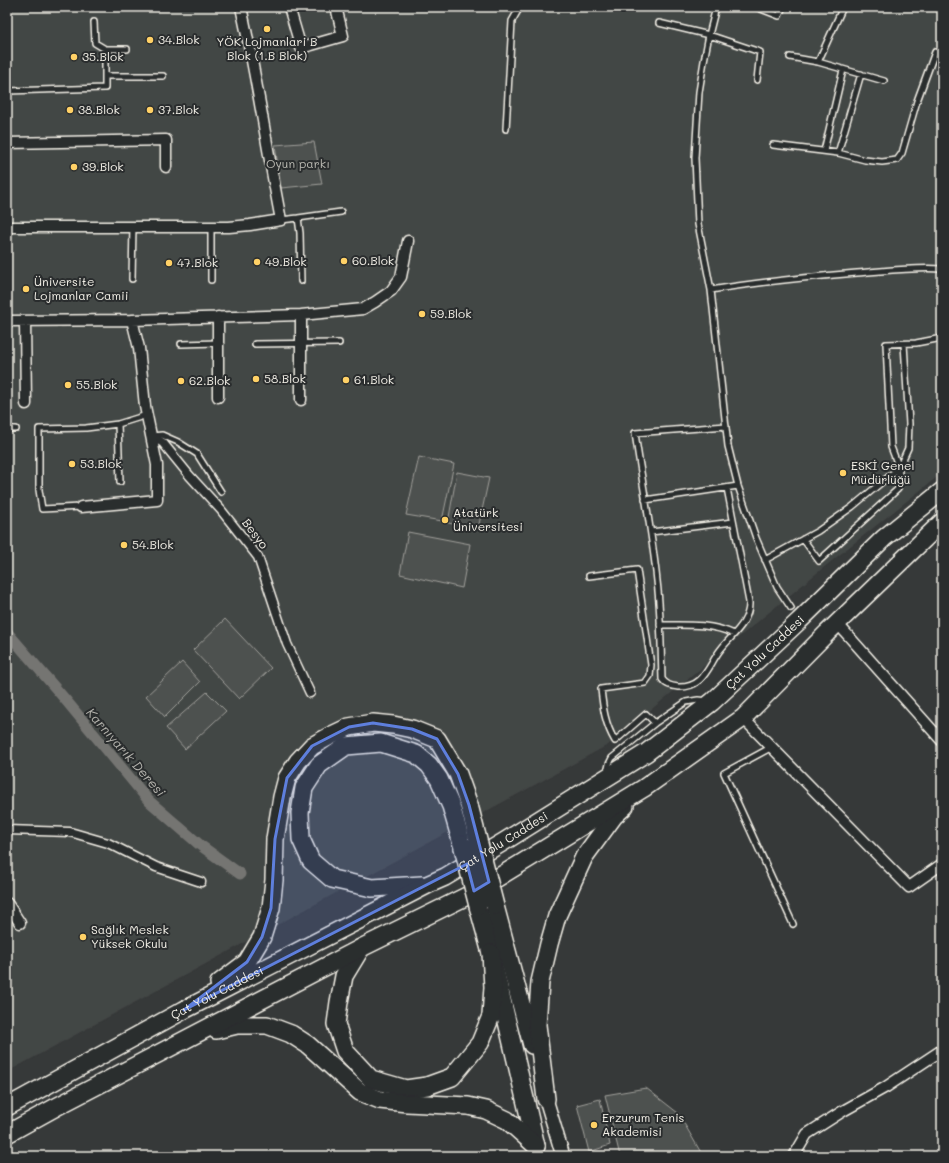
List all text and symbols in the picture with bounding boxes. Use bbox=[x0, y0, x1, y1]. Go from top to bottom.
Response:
marker: YÖK Lojmanlari B Blok (1.B Blok) bbox=[262, 24, 272, 34]
place label: 34.Blok bbox=[158, 31, 200, 47]
place label: YÖK Lojmanlari B Blok (1.B Blok) bbox=[216, 33, 318, 63]
marker: 34.Blok bbox=[145, 35, 155, 45]
place label: 35.Blok bbox=[82, 48, 124, 64]
marker: 35.Blok bbox=[69, 52, 79, 62]
place label: 38.Blok bbox=[78, 101, 120, 117]
place label: 37.Blok bbox=[158, 101, 199, 117]
marker: 38.Blok bbox=[65, 105, 75, 115]
marker: 37.Blok bbox=[145, 105, 155, 115]
park label: Oyun parkı bbox=[266, 155, 330, 171]
place label: 39.Blok bbox=[82, 158, 124, 174]
marker: 39.Blok bbox=[69, 162, 79, 172]
place label: 60.Blok bbox=[352, 252, 394, 268]
place label: 49.Blok bbox=[265, 253, 307, 269]
place label: 47.Blok bbox=[177, 254, 218, 270]
marker: 60.Blok bbox=[339, 256, 349, 266]
marker: 49.Blok bbox=[252, 257, 262, 267]
marker: 47.Blok bbox=[164, 258, 174, 268]
place label: Üniversite Lojmanlar Camii bbox=[34, 273, 128, 303]
marker: Üniversite Lojmanlar Camii bbox=[21, 284, 31, 294]
place label: 59.Blok bbox=[430, 305, 472, 321]
marker: 59.Blok bbox=[417, 309, 427, 319]
place label: 58.Blok bbox=[264, 370, 306, 386]
place label: 61.Blok bbox=[354, 371, 394, 387]
place label: 62.Blok bbox=[189, 372, 230, 388]
marker: 58.Blok bbox=[251, 374, 261, 384]
marker: 61.Blok bbox=[341, 375, 351, 385]
place label: 55.Blok bbox=[76, 376, 118, 392]
marker: 62.Blok bbox=[176, 376, 186, 386]
marker: 55.Blok bbox=[63, 380, 73, 390]
place label: 53.Blok bbox=[80, 455, 122, 471]
place label: ESKİ Genel Müdürlüğü bbox=[851, 457, 914, 487]
marker: 53.Blok bbox=[67, 459, 77, 469]
marker: ESKİ Genel Müdürlüğü bbox=[838, 468, 848, 478]
place label: Atatürk Üniversitesi bbox=[453, 504, 523, 534]
street label: Besyo bbox=[239, 515, 272, 552]
marker: Atatürk Üniversitesi bbox=[440, 515, 450, 525]
place label: 54.Blok bbox=[132, 536, 174, 552]
marker: 54.Blok bbox=[119, 540, 129, 550]
street label: Çat Yolu Caddesi bbox=[722, 611, 807, 692]
water label: Karnıyarık Deresi bbox=[83, 704, 170, 800]
street label: Çat Yolu Caddesi bbox=[455, 807, 550, 874]
place label: Sağlık Meslek Yüksek Okulu bbox=[91, 921, 169, 951]
marker: Sağlık Meslek Yüksek Okulu bbox=[78, 932, 88, 942]
street label: Çat Yolu Caddesi bbox=[168, 962, 266, 1023]
place label: Erzurum Tenis Akademisi bbox=[602, 1109, 685, 1139]
marker: Erzurum Tenis Akademisi bbox=[589, 1120, 599, 1130]

